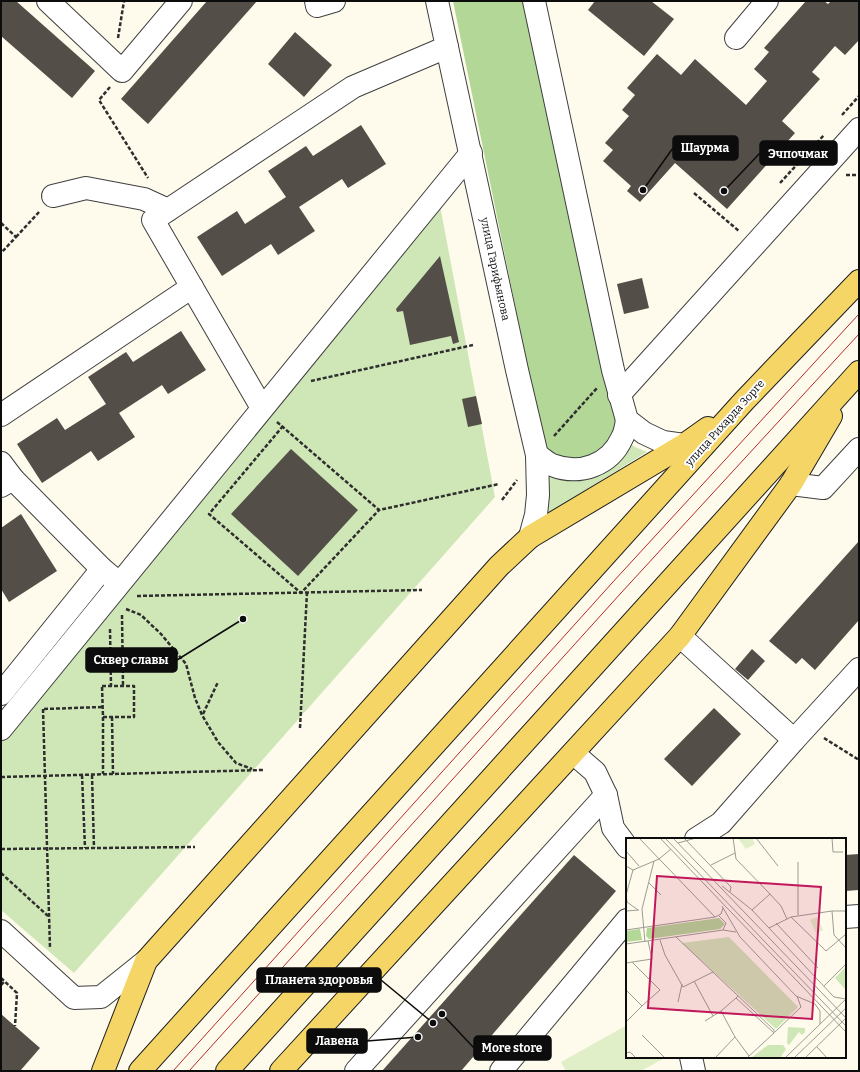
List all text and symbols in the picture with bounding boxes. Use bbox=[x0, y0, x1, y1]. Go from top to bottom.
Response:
callout: Шаурма bbox=[673, 136, 738, 160]
text: Шаурма bbox=[681, 141, 730, 155]
callout: Эчпочмак bbox=[760, 141, 837, 165]
text: Эчпочмак bbox=[768, 147, 829, 161]
street label: улица Гарифьянова bbox=[478, 215, 512, 322]
street label: улица Рихарда Зорге bbox=[682, 377, 767, 470]
callout: Сквер славы bbox=[86, 648, 177, 672]
text: Сквер славы bbox=[93, 653, 169, 667]
inset map bbox=[626, 838, 846, 1058]
callout: Планета здоровья bbox=[257, 968, 381, 992]
text: Планета здоровья bbox=[265, 973, 373, 987]
callout: Лавена bbox=[307, 1029, 367, 1053]
text: Лавена bbox=[315, 1034, 359, 1048]
callout: More store bbox=[474, 1036, 551, 1060]
text: More store bbox=[482, 1041, 543, 1055]

